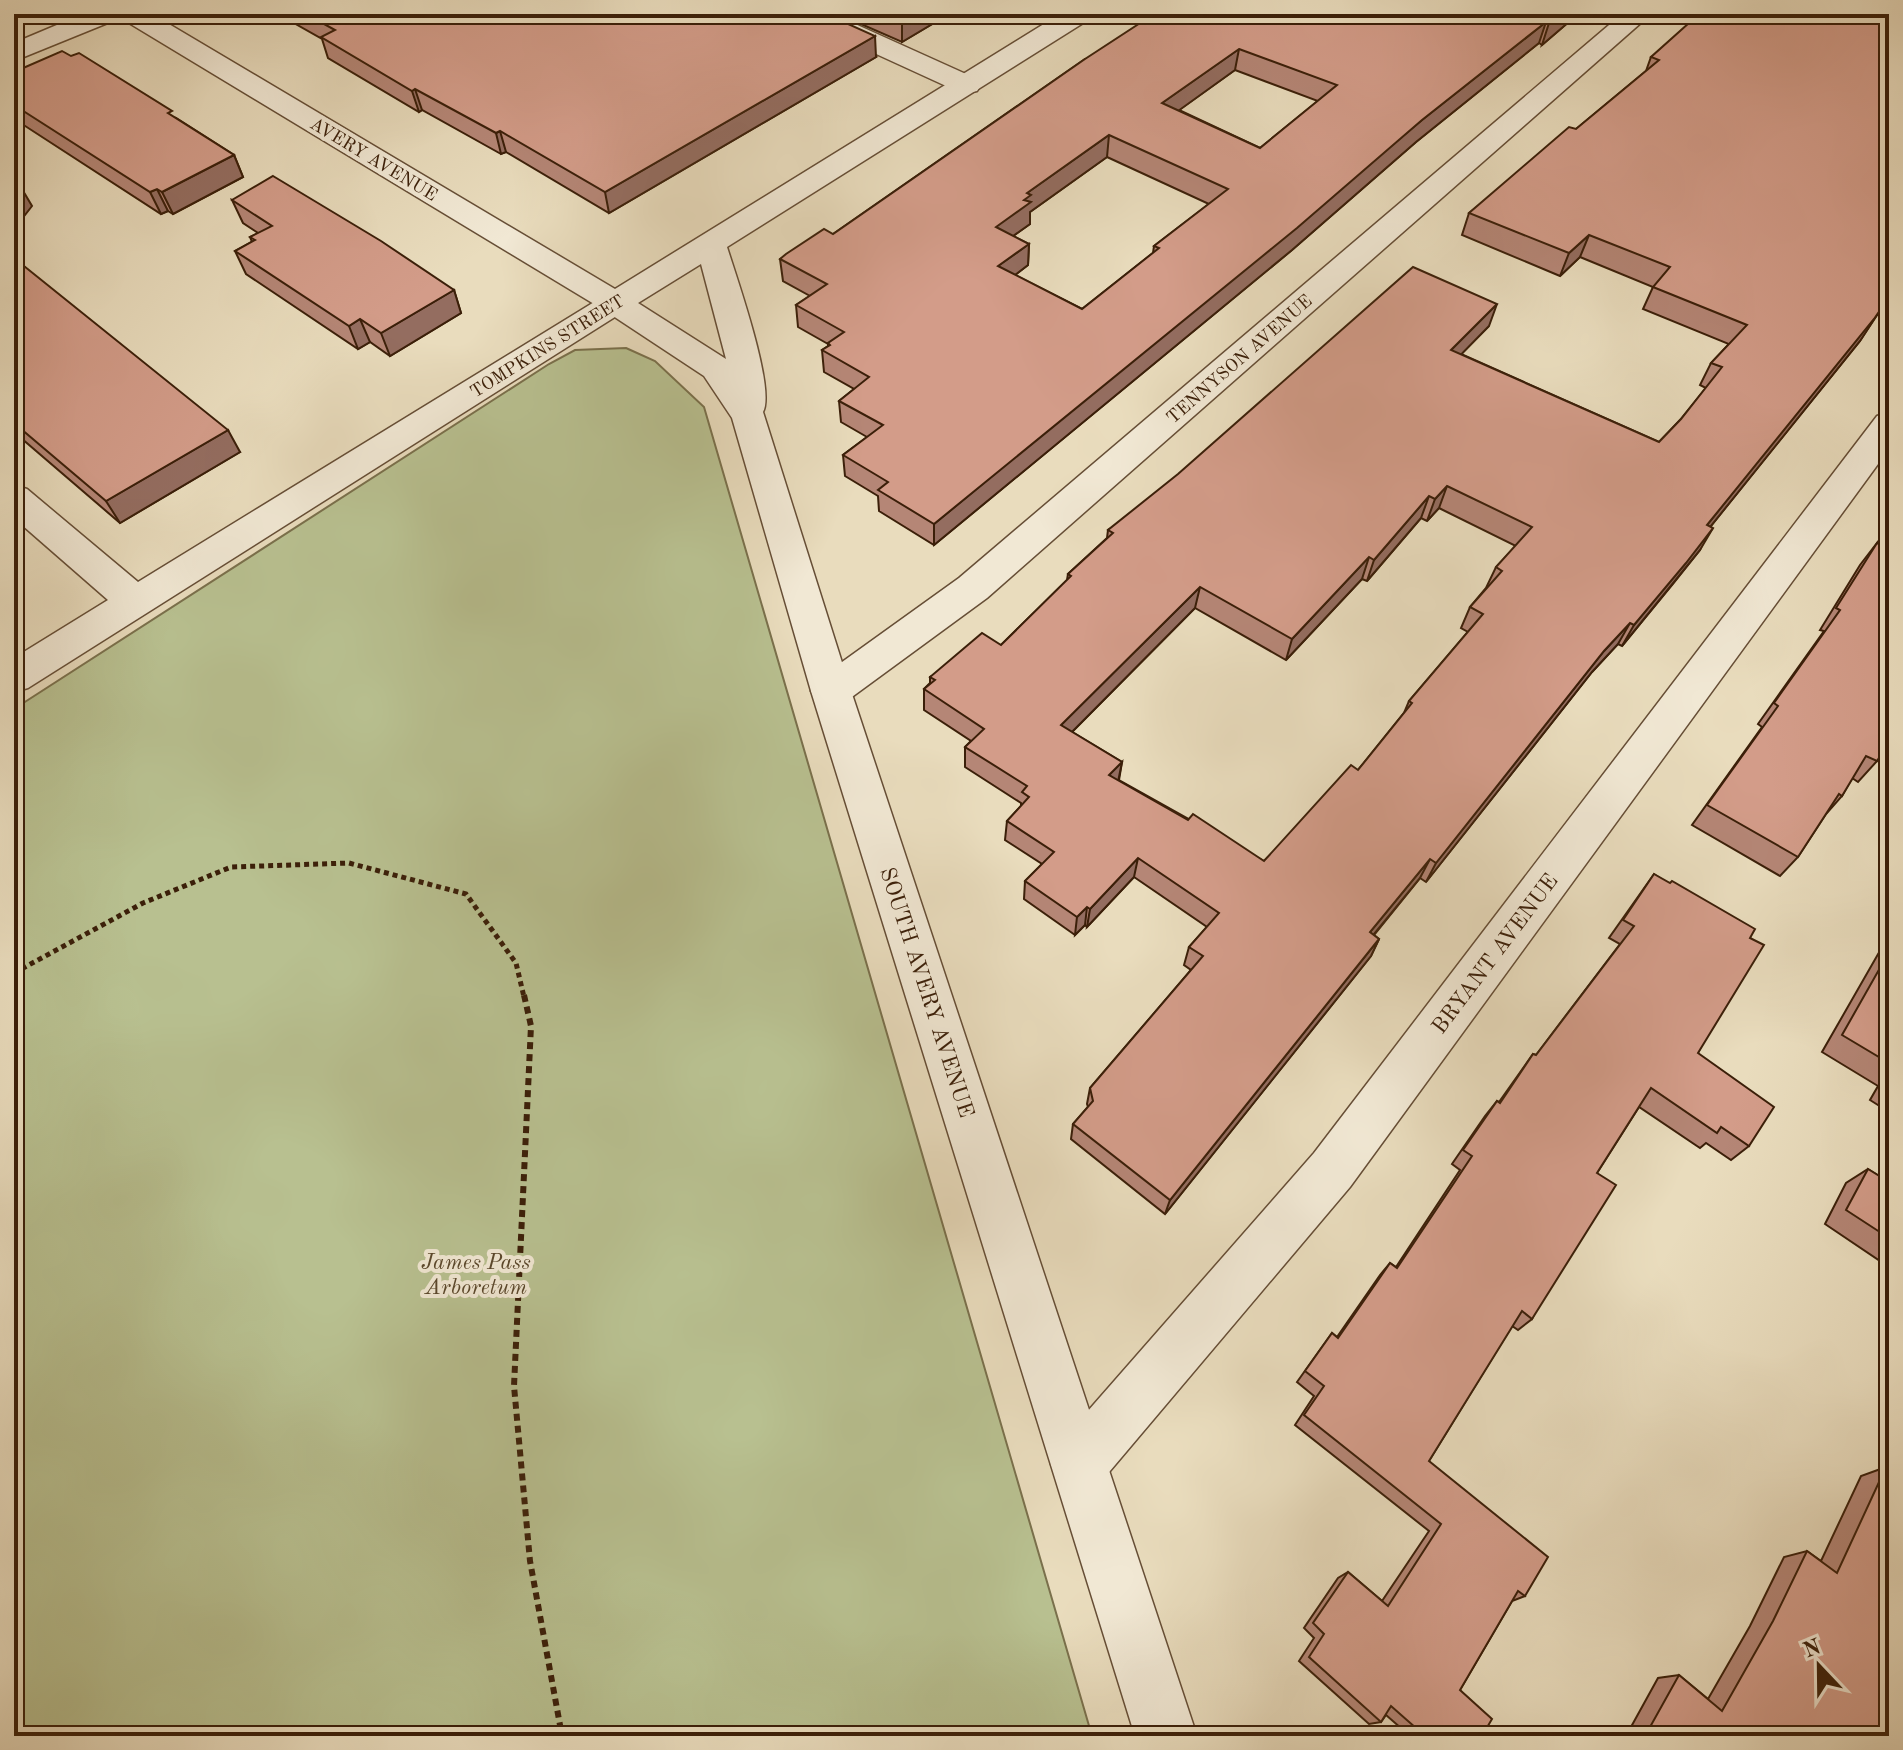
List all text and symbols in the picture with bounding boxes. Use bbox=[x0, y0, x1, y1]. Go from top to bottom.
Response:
street label: AVERY AVENUE bbox=[307, 115, 440, 205]
street label: TOMPKINS STREET bbox=[467, 292, 628, 402]
street label: TENNYSON AVENUE bbox=[1163, 292, 1316, 428]
street label: SOUTH AVERY AVENUE bbox=[875, 865, 977, 1120]
street label: BRYANT AVENUE bbox=[1429, 870, 1563, 1038]
park label: James Pass Arboretum bbox=[421, 1252, 531, 1299]
north arrow bbox=[1779, 1626, 1859, 1706]
text: N bbox=[1800, 1636, 1824, 1663]

